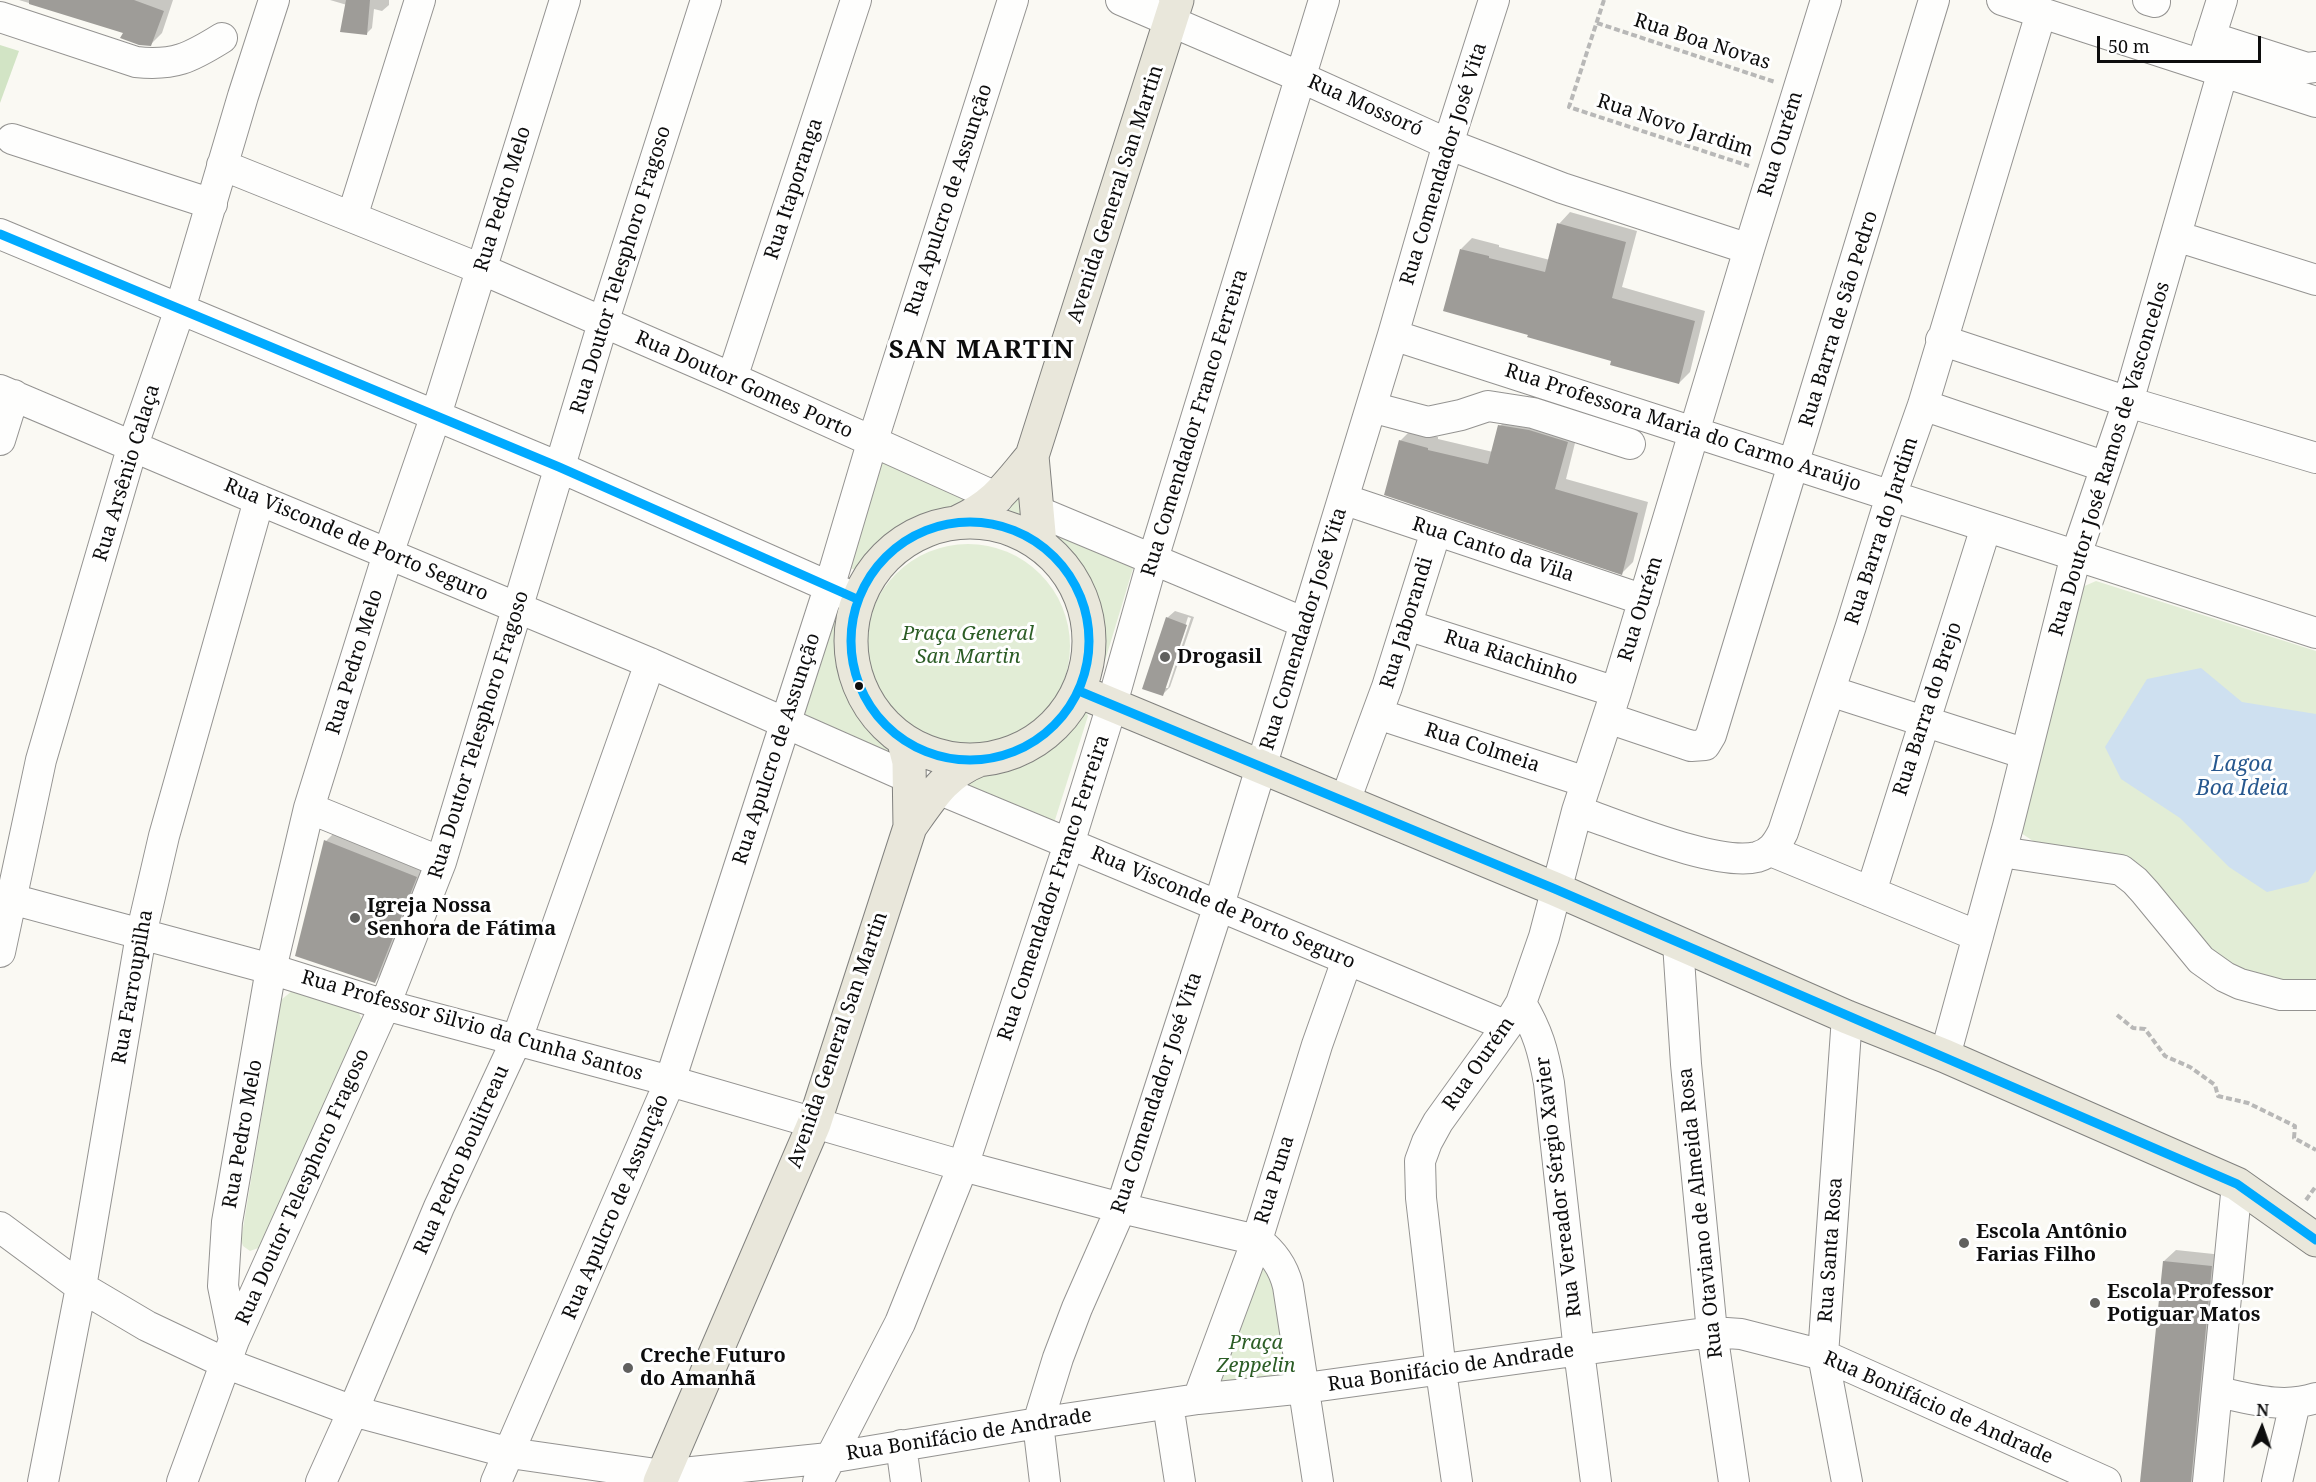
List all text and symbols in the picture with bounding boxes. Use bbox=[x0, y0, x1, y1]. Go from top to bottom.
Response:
street label: Rua Boa Novas bbox=[1631, 9, 1773, 75]
scale bar bbox=[2100, 24, 2264, 62]
text: 50 m bbox=[2108, 34, 2150, 58]
street label: Rua Comendador José Vita bbox=[1396, 40, 1492, 288]
street label: Avenida General San Martin bbox=[1063, 62, 1169, 326]
street label: Rua Mossoró bbox=[1304, 70, 1426, 142]
street label: Rua Apulcro de Assunção bbox=[900, 81, 998, 319]
street label: Rua Ourém bbox=[1754, 88, 1808, 200]
street label: Rua Novo Jardim bbox=[1594, 89, 1756, 163]
street label: Rua Itaporanga bbox=[760, 115, 828, 263]
street label: Rua Pedro Melo bbox=[469, 123, 537, 275]
street label: Rua Doutor Telesphoro Fragoso bbox=[566, 123, 676, 417]
street label: Rua Barra de São Pedro bbox=[1795, 208, 1883, 430]
street label: Rua Comendador Franco Ferreira bbox=[1137, 266, 1253, 580]
street label: Rua Doutor José Ramos de Vasconcelos bbox=[2045, 279, 2175, 639]
street label: Rua Doutor Gomes Porto bbox=[632, 326, 856, 444]
district label: SAN MARTIN bbox=[889, 335, 1075, 367]
street label: Rua Professora Maria do Carmo Araújo bbox=[1502, 359, 1864, 497]
street label: Rua Arsênio Calaça bbox=[89, 382, 165, 564]
street label: Rua Barra do Jardim bbox=[1840, 434, 1924, 628]
street label: Rua Visconde de Porto Seguro bbox=[220, 473, 492, 607]
street label: Rua Comendador José Vita bbox=[1256, 505, 1352, 753]
street label: Rua Canto da Vila bbox=[1409, 513, 1577, 587]
street label: Rua Ourém bbox=[1614, 553, 1668, 665]
street label: Rua Jaborandi bbox=[1376, 554, 1438, 692]
street label: Rua Pedro Melo bbox=[321, 586, 389, 738]
street label: Rua Doutor Telesphoro Fragoso bbox=[424, 588, 534, 882]
street label: Rua Barra do Brejo bbox=[1889, 619, 1967, 799]
park label: Praça General San Martin bbox=[902, 622, 1034, 669]
street label: Rua Riachinho bbox=[1441, 625, 1581, 691]
street label: Rua Apulcro de Assunção bbox=[728, 630, 826, 868]
place label: Drogasil bbox=[1177, 645, 1262, 669]
marker: Drogasil bbox=[1158, 650, 1172, 664]
unlabelled marker bbox=[853, 680, 865, 692]
street label: Rua Colmeia bbox=[1421, 718, 1543, 778]
street label: Rua Comendador Franco Ferreira bbox=[993, 732, 1115, 1044]
water label: Lagoa Boa Ideia bbox=[2196, 752, 2288, 802]
street label: Rua Visconde de Porto Seguro bbox=[1087, 841, 1359, 975]
place label: Igreja Nossa Senhora de Fátima bbox=[367, 894, 556, 941]
street label: Rua Farroupilha bbox=[108, 908, 158, 1066]
street label: Avenida General San Martin bbox=[783, 909, 893, 1171]
marker: Igreja Nossa Senhora de Fátima bbox=[348, 911, 362, 925]
street label: Rua Professor Silvio da Cunha Santos bbox=[298, 966, 646, 1086]
street label: Rua Comendador José Vita bbox=[1107, 969, 1207, 1217]
street label: Rua Ourém bbox=[1438, 1013, 1520, 1115]
street label: Rua Doutor Telesphoro Fragoso bbox=[231, 1045, 375, 1329]
street label: Rua Vereador Sérgio Xavier bbox=[1531, 1055, 1587, 1319]
street label: Rua Pedro Melo bbox=[218, 1058, 268, 1210]
street label: Rua Pedro Boulitreau bbox=[409, 1062, 515, 1258]
street label: Rua Otaviano de Almeida Rosa bbox=[1674, 1066, 1728, 1360]
street label: Rua Apulcro de Assunção bbox=[558, 1091, 674, 1323]
street label: Rua Puna bbox=[1250, 1133, 1300, 1227]
street label: Rua Santa Rosa bbox=[1814, 1176, 1848, 1324]
place label: Escola Antônio Farias Filho bbox=[1976, 1220, 2127, 1267]
marker: Escola Antônio Farias Filho bbox=[1957, 1236, 1971, 1250]
place label: Escola Professor Potiguar Matos bbox=[2107, 1280, 2274, 1327]
marker: Escola Professor Potiguar Matos bbox=[2088, 1296, 2102, 1310]
park label: Praça Zeppelin bbox=[1216, 1331, 1296, 1378]
street label: Rua Bonifácio de Andrade bbox=[1326, 1339, 1576, 1397]
place label: Creche Futuro do Amanhã bbox=[640, 1344, 786, 1391]
street label: Rua Bonifácio de Andrade bbox=[1820, 1346, 2056, 1470]
marker: Creche Futuro do Amanhã bbox=[621, 1361, 635, 1375]
north arrow bbox=[2232, 1398, 2292, 1458]
text: N bbox=[2256, 1399, 2269, 1421]
street label: Rua Bonifácio de Andrade bbox=[844, 1404, 1094, 1466]

